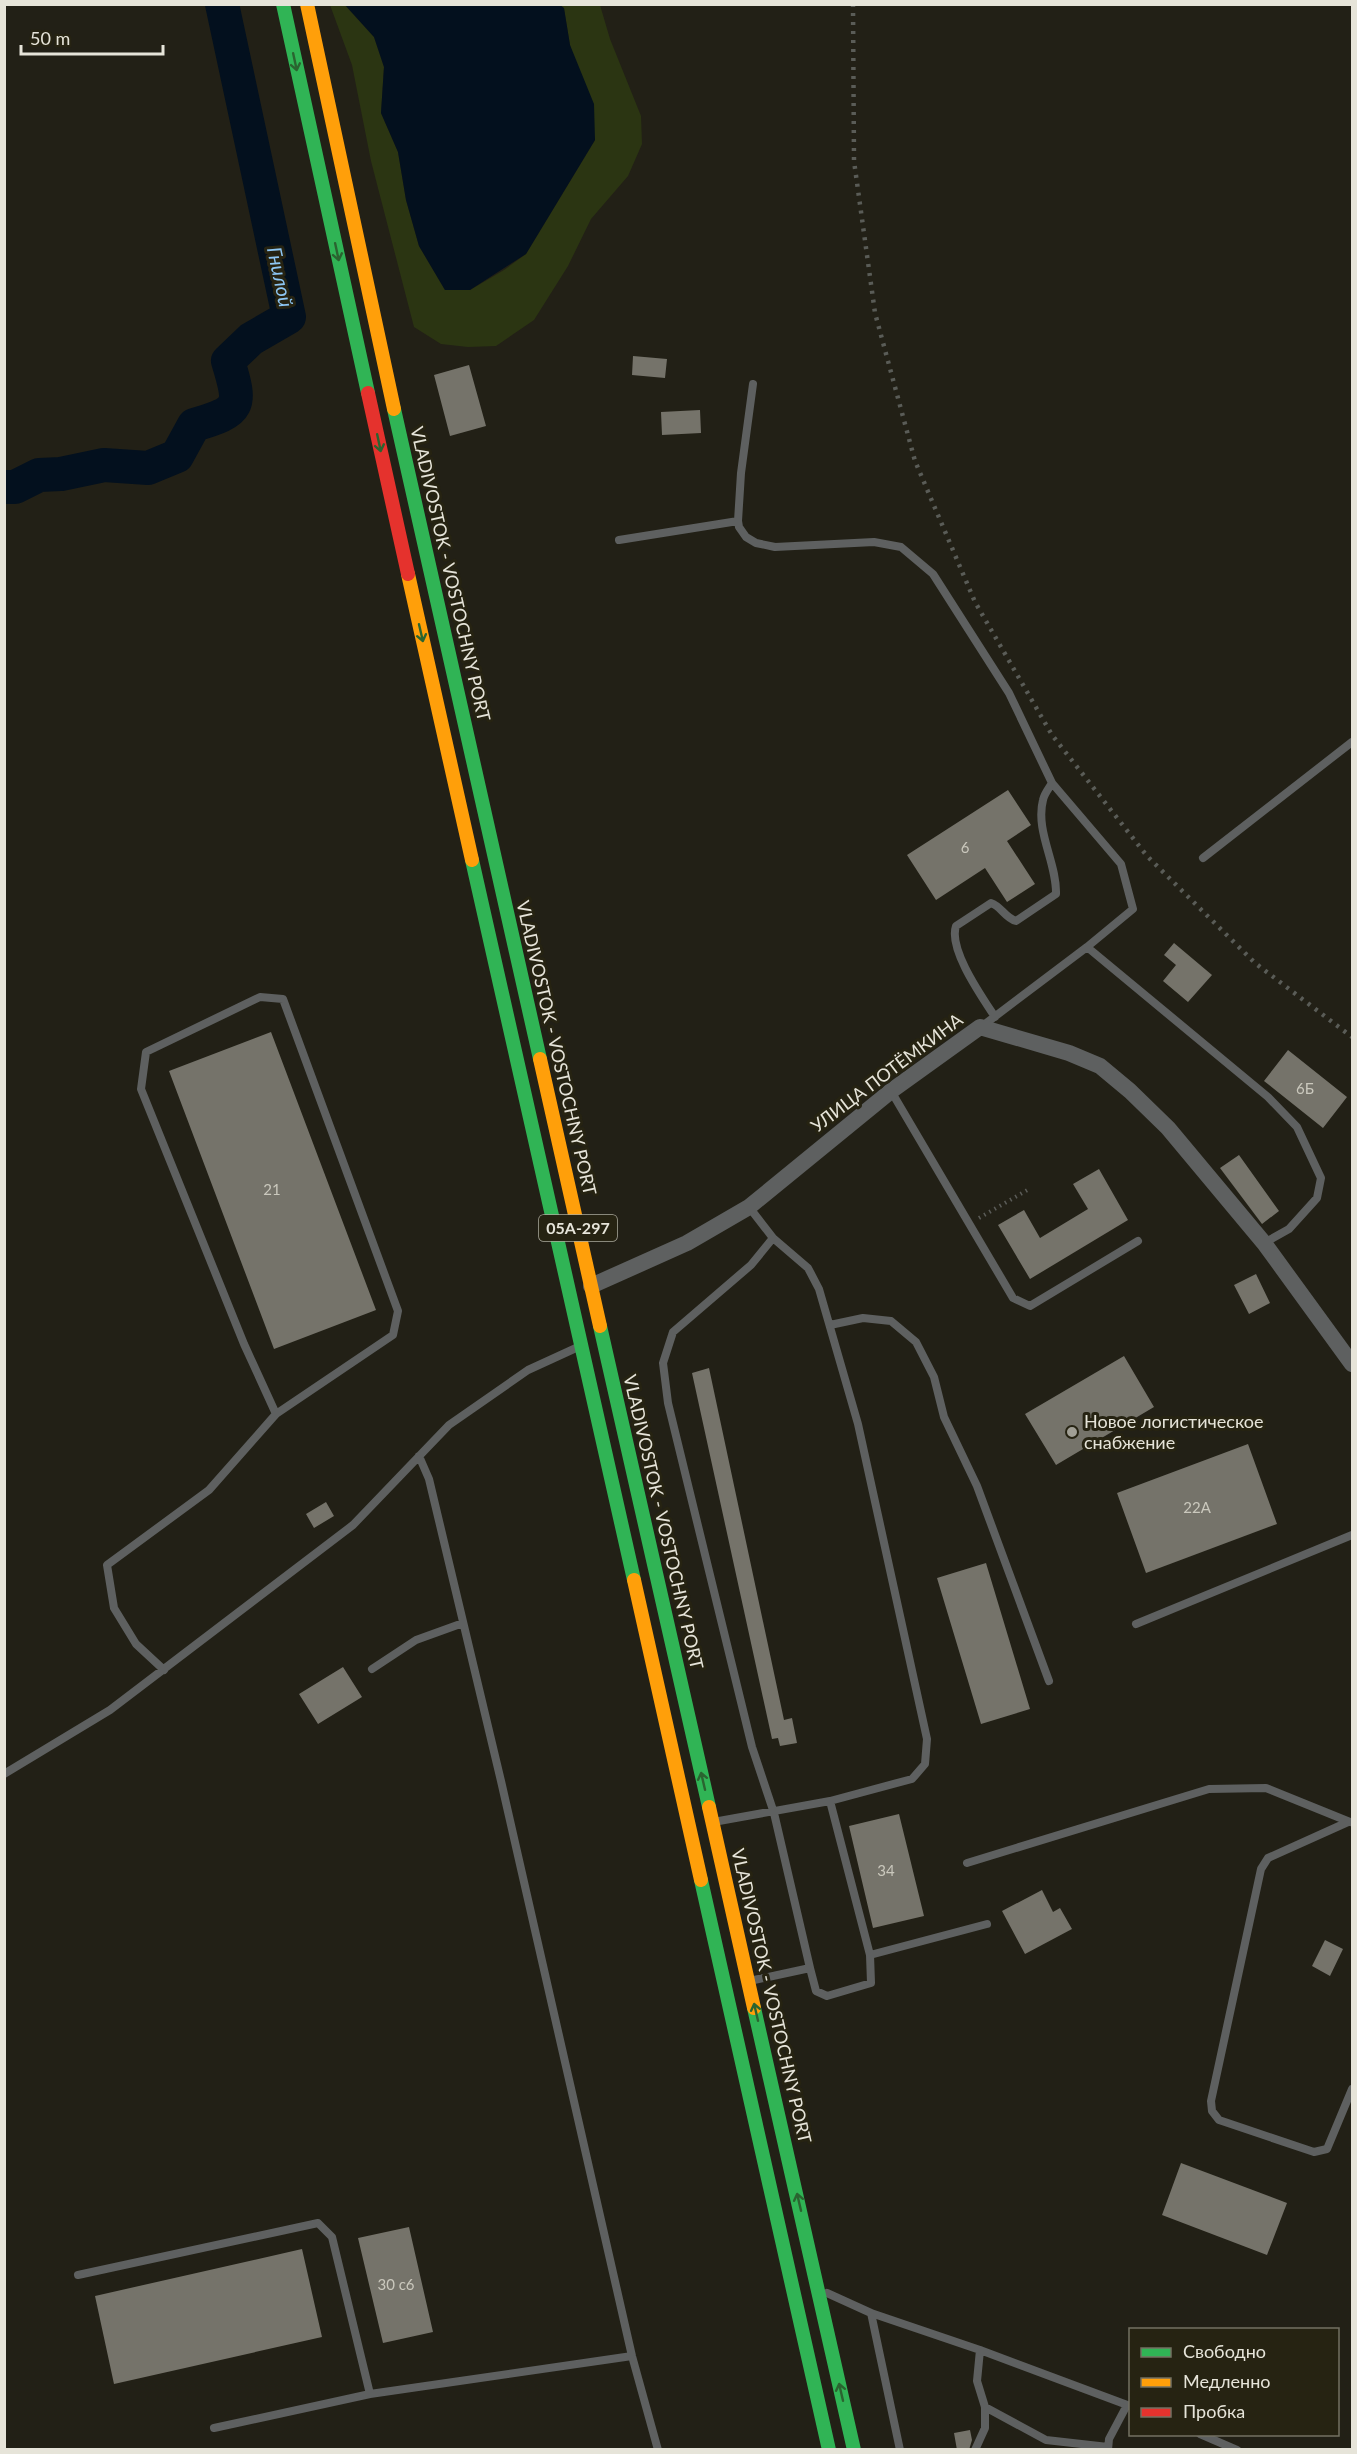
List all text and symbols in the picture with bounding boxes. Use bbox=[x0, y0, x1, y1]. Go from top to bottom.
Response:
scale bar bbox=[21, 18, 164, 56]
text: 50 m bbox=[30, 27, 70, 49]
one-way arrow bbox=[290, 52, 302, 71]
one-way arrow bbox=[332, 242, 343, 261]
water label: Гнилой bbox=[263, 244, 299, 309]
street label: VLADIVOSTOK - VOSTOCHNY PORT bbox=[406, 424, 496, 724]
one-way arrow bbox=[374, 432, 385, 452]
one-way arrow bbox=[416, 623, 427, 642]
house number: 6 bbox=[961, 838, 970, 856]
street label: VLADIVOSTOK - VOSTOCHNY PORT bbox=[512, 898, 602, 1198]
street label: УЛИЦА ПОТЁМКИНА bbox=[806, 1007, 967, 1136]
house number: 6Б bbox=[1296, 1079, 1314, 1097]
house number: 21 bbox=[263, 1180, 281, 1198]
road number: 05А-297 bbox=[539, 1215, 617, 1241]
street label: VLADIVOSTOK - VOSTOCHNY PORT bbox=[619, 1372, 709, 1672]
place label: Новое логистическое снабжение bbox=[1084, 1410, 1264, 1453]
marker: Новое логистическое снабжение bbox=[1065, 1425, 1079, 1439]
house number: 22А bbox=[1183, 1498, 1212, 1516]
one-way arrow bbox=[697, 1772, 709, 1791]
street label: VLADIVOSTOK - VOSTOCHNY PORT bbox=[727, 1846, 817, 2146]
house number: 34 bbox=[877, 1861, 895, 1879]
one-way arrow bbox=[750, 2003, 761, 2022]
one-way arrow bbox=[793, 2193, 805, 2212]
house number: 30 с6 bbox=[377, 2275, 415, 2293]
legend bbox=[1129, 2328, 1339, 2436]
text: Свободно bbox=[1183, 2340, 1266, 2362]
text: Медленно bbox=[1183, 2370, 1271, 2392]
one-way arrow bbox=[835, 2383, 847, 2402]
text: Пробка bbox=[1183, 2400, 1245, 2422]

